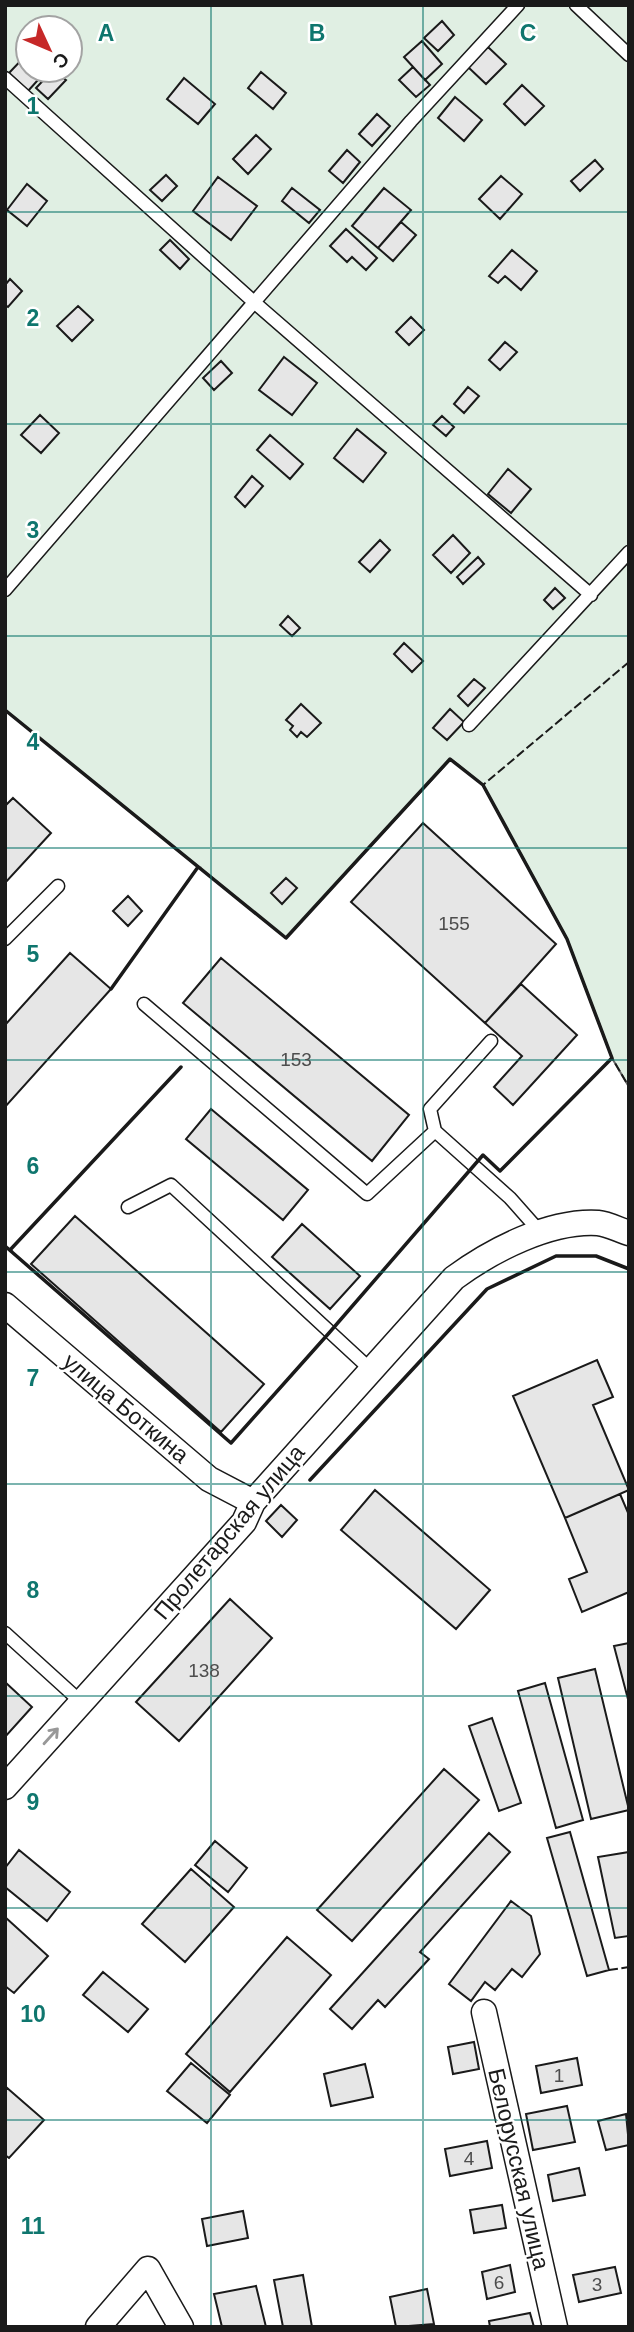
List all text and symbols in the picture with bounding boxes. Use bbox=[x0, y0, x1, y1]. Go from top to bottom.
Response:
north arrow bbox=[14, 14, 84, 84]
text: A bbox=[98, 20, 114, 46]
text: B bbox=[309, 20, 325, 46]
text: C bbox=[520, 20, 536, 46]
text: С bbox=[48, 48, 73, 73]
text: 1 bbox=[27, 93, 40, 119]
text: 2 bbox=[27, 305, 39, 331]
text: 3 bbox=[27, 517, 39, 543]
text: 4 bbox=[27, 729, 40, 755]
house number: 155 bbox=[438, 913, 470, 934]
text: 5 bbox=[27, 941, 40, 967]
house number: 153 bbox=[280, 1049, 312, 1070]
text: 6 bbox=[27, 1153, 39, 1179]
street label: улица Боткина bbox=[58, 1348, 194, 1468]
text: 7 bbox=[27, 1365, 39, 1391]
street label: Пролетарская улица bbox=[148, 1439, 310, 1625]
text: 8 bbox=[27, 1577, 40, 1603]
house number: 138 bbox=[188, 1660, 220, 1681]
one-way arrow bbox=[43, 1728, 59, 1746]
text: 9 bbox=[27, 1789, 39, 1815]
text: 10 bbox=[20, 2001, 46, 2027]
house number: 1 bbox=[554, 2065, 564, 2086]
street label: Белорусская улица bbox=[483, 2066, 555, 2272]
house number: 4 bbox=[464, 2148, 475, 2169]
text: 11 bbox=[21, 2213, 45, 2239]
house number: 6 bbox=[494, 2272, 504, 2293]
house number: 3 bbox=[592, 2274, 602, 2295]

